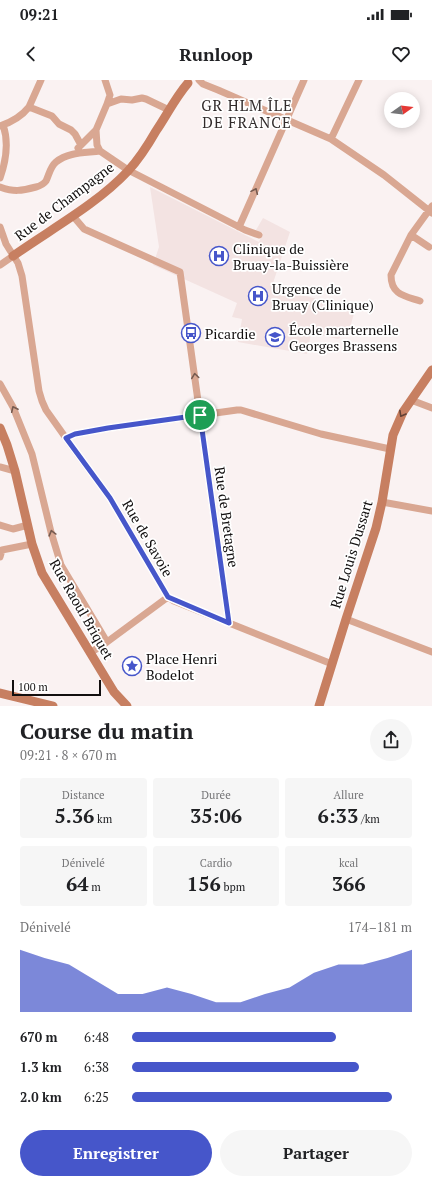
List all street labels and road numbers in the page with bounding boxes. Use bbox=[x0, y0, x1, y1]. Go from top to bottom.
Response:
street label: Rue de Champagne bbox=[10, 157, 118, 245]
street label: Rue de Bretagne bbox=[211, 465, 243, 569]
street label: Rue de Savoie bbox=[118, 496, 178, 580]
street label: Rue Louis Dussart bbox=[326, 497, 377, 610]
street label: Rue Raoul Briquet bbox=[46, 555, 119, 663]

